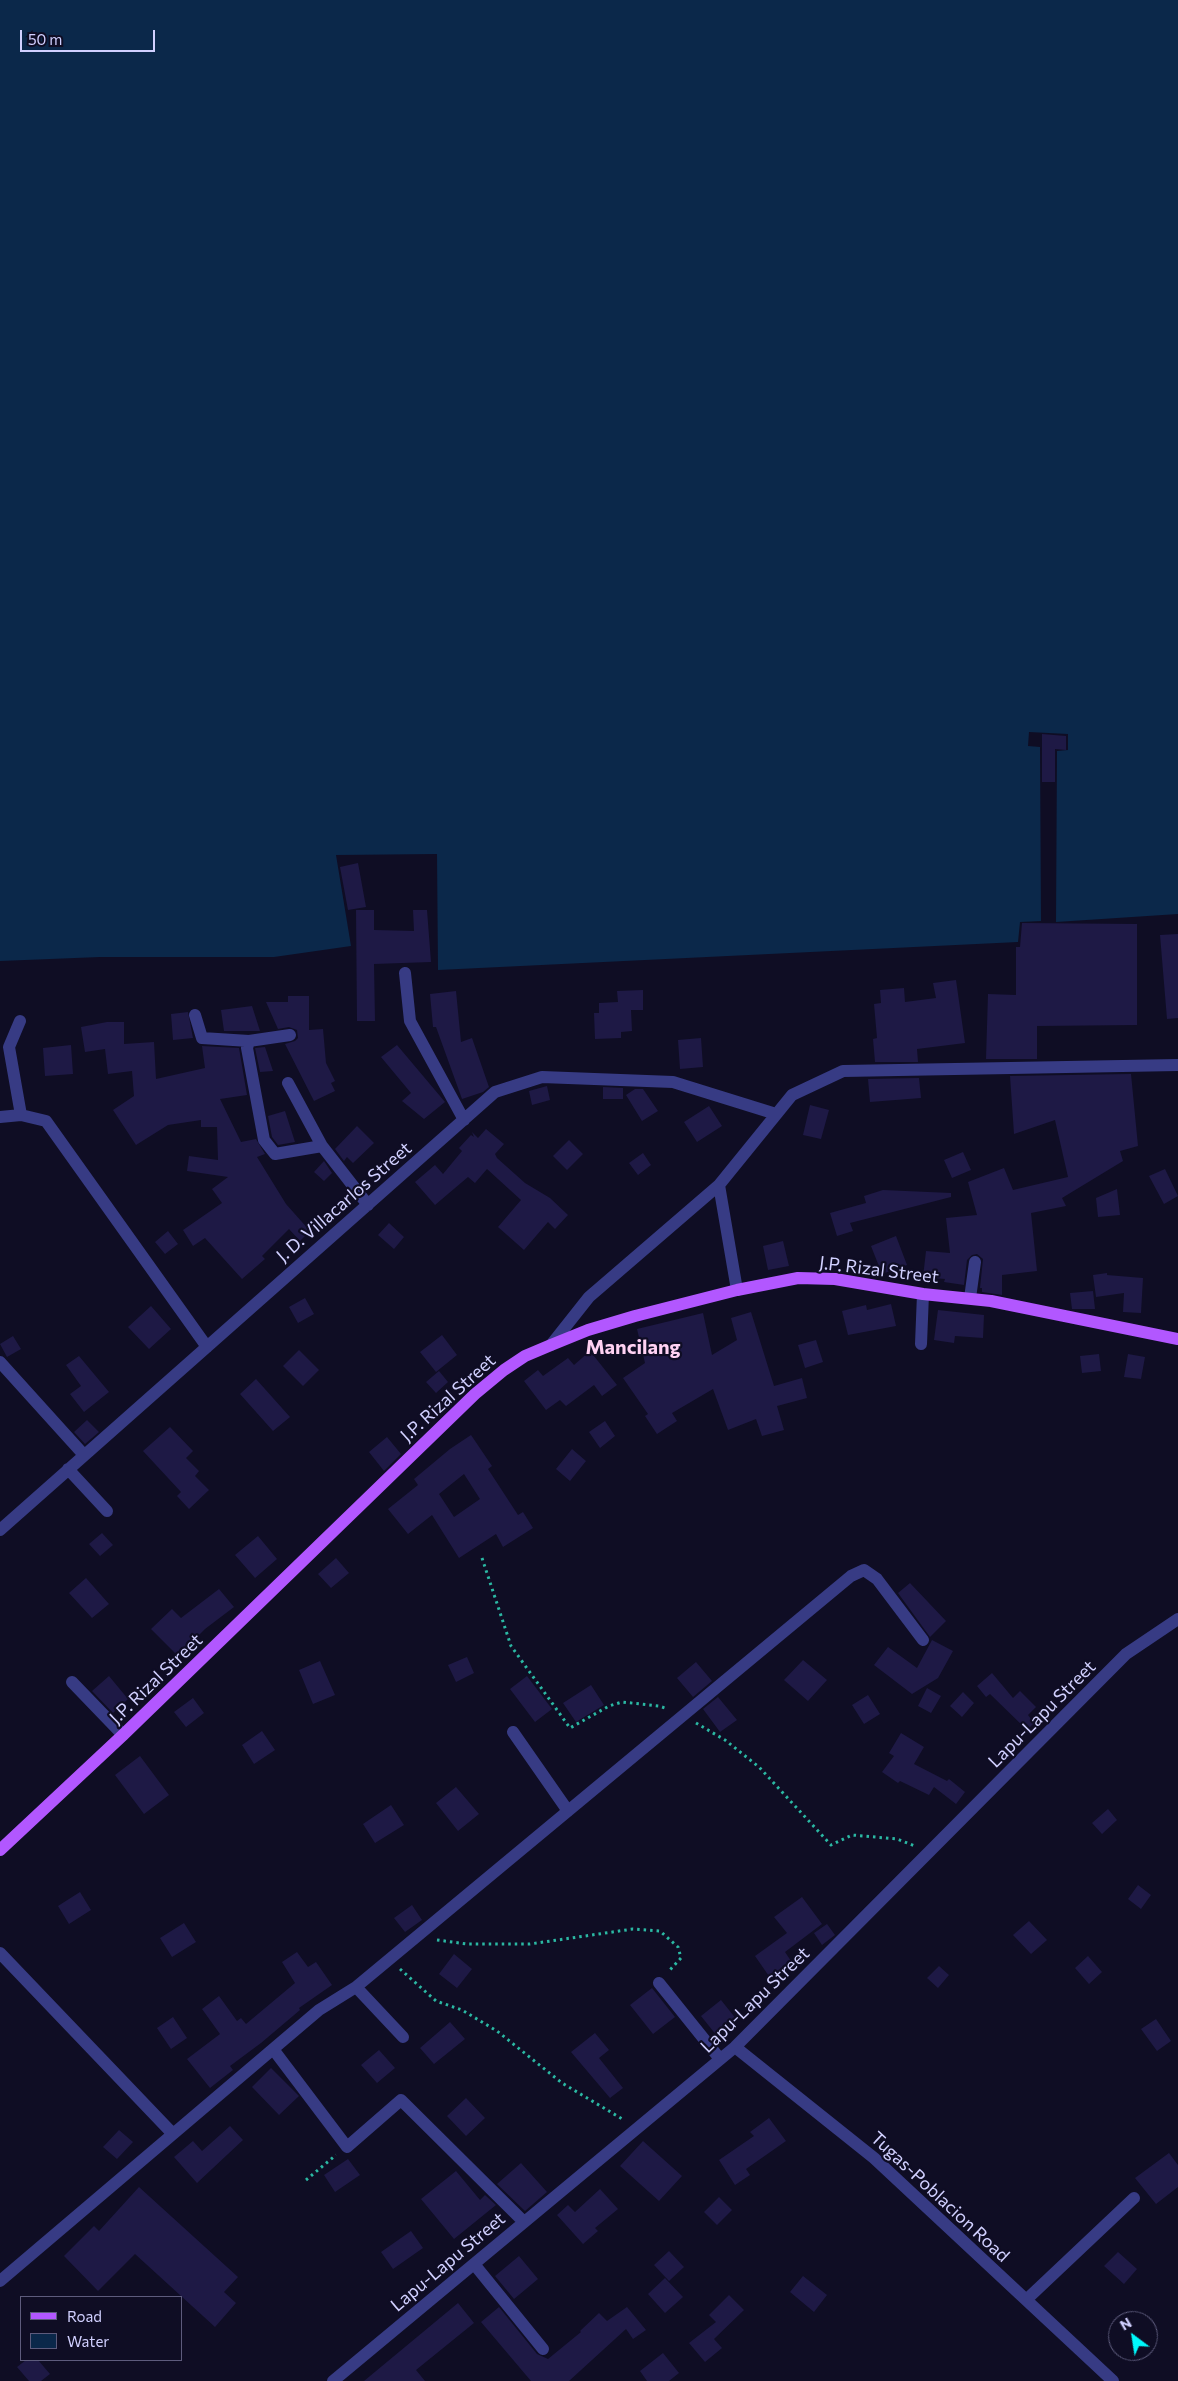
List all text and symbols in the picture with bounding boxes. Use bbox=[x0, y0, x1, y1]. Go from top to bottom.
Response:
scale bar bbox=[22, 20, 158, 52]
text: 50 m bbox=[28, 30, 62, 48]
street label: J. D. Villacarlos Street bbox=[272, 1137, 416, 1267]
street label: J.P. Rizal Street bbox=[818, 1252, 940, 1288]
district label: Mancilang bbox=[586, 1335, 680, 1359]
street label: J.P. Rizal Street bbox=[396, 1350, 500, 1446]
street label: J.P. Rizal Street bbox=[105, 1629, 207, 1729]
street label: Lapu-Lapu Street bbox=[984, 1656, 1100, 1772]
street label: Lapu-Lapu Street bbox=[696, 1943, 814, 2057]
street label: Tugas-Poblacion Road bbox=[866, 2127, 1014, 2267]
street label: Lapu-Lapu Street bbox=[386, 2208, 510, 2316]
legend bbox=[20, 2296, 182, 2361]
text: Road bbox=[67, 2307, 102, 2325]
north arrow bbox=[1108, 2311, 1158, 2361]
text: N bbox=[1117, 2314, 1134, 2334]
text: Water bbox=[67, 2332, 109, 2350]

